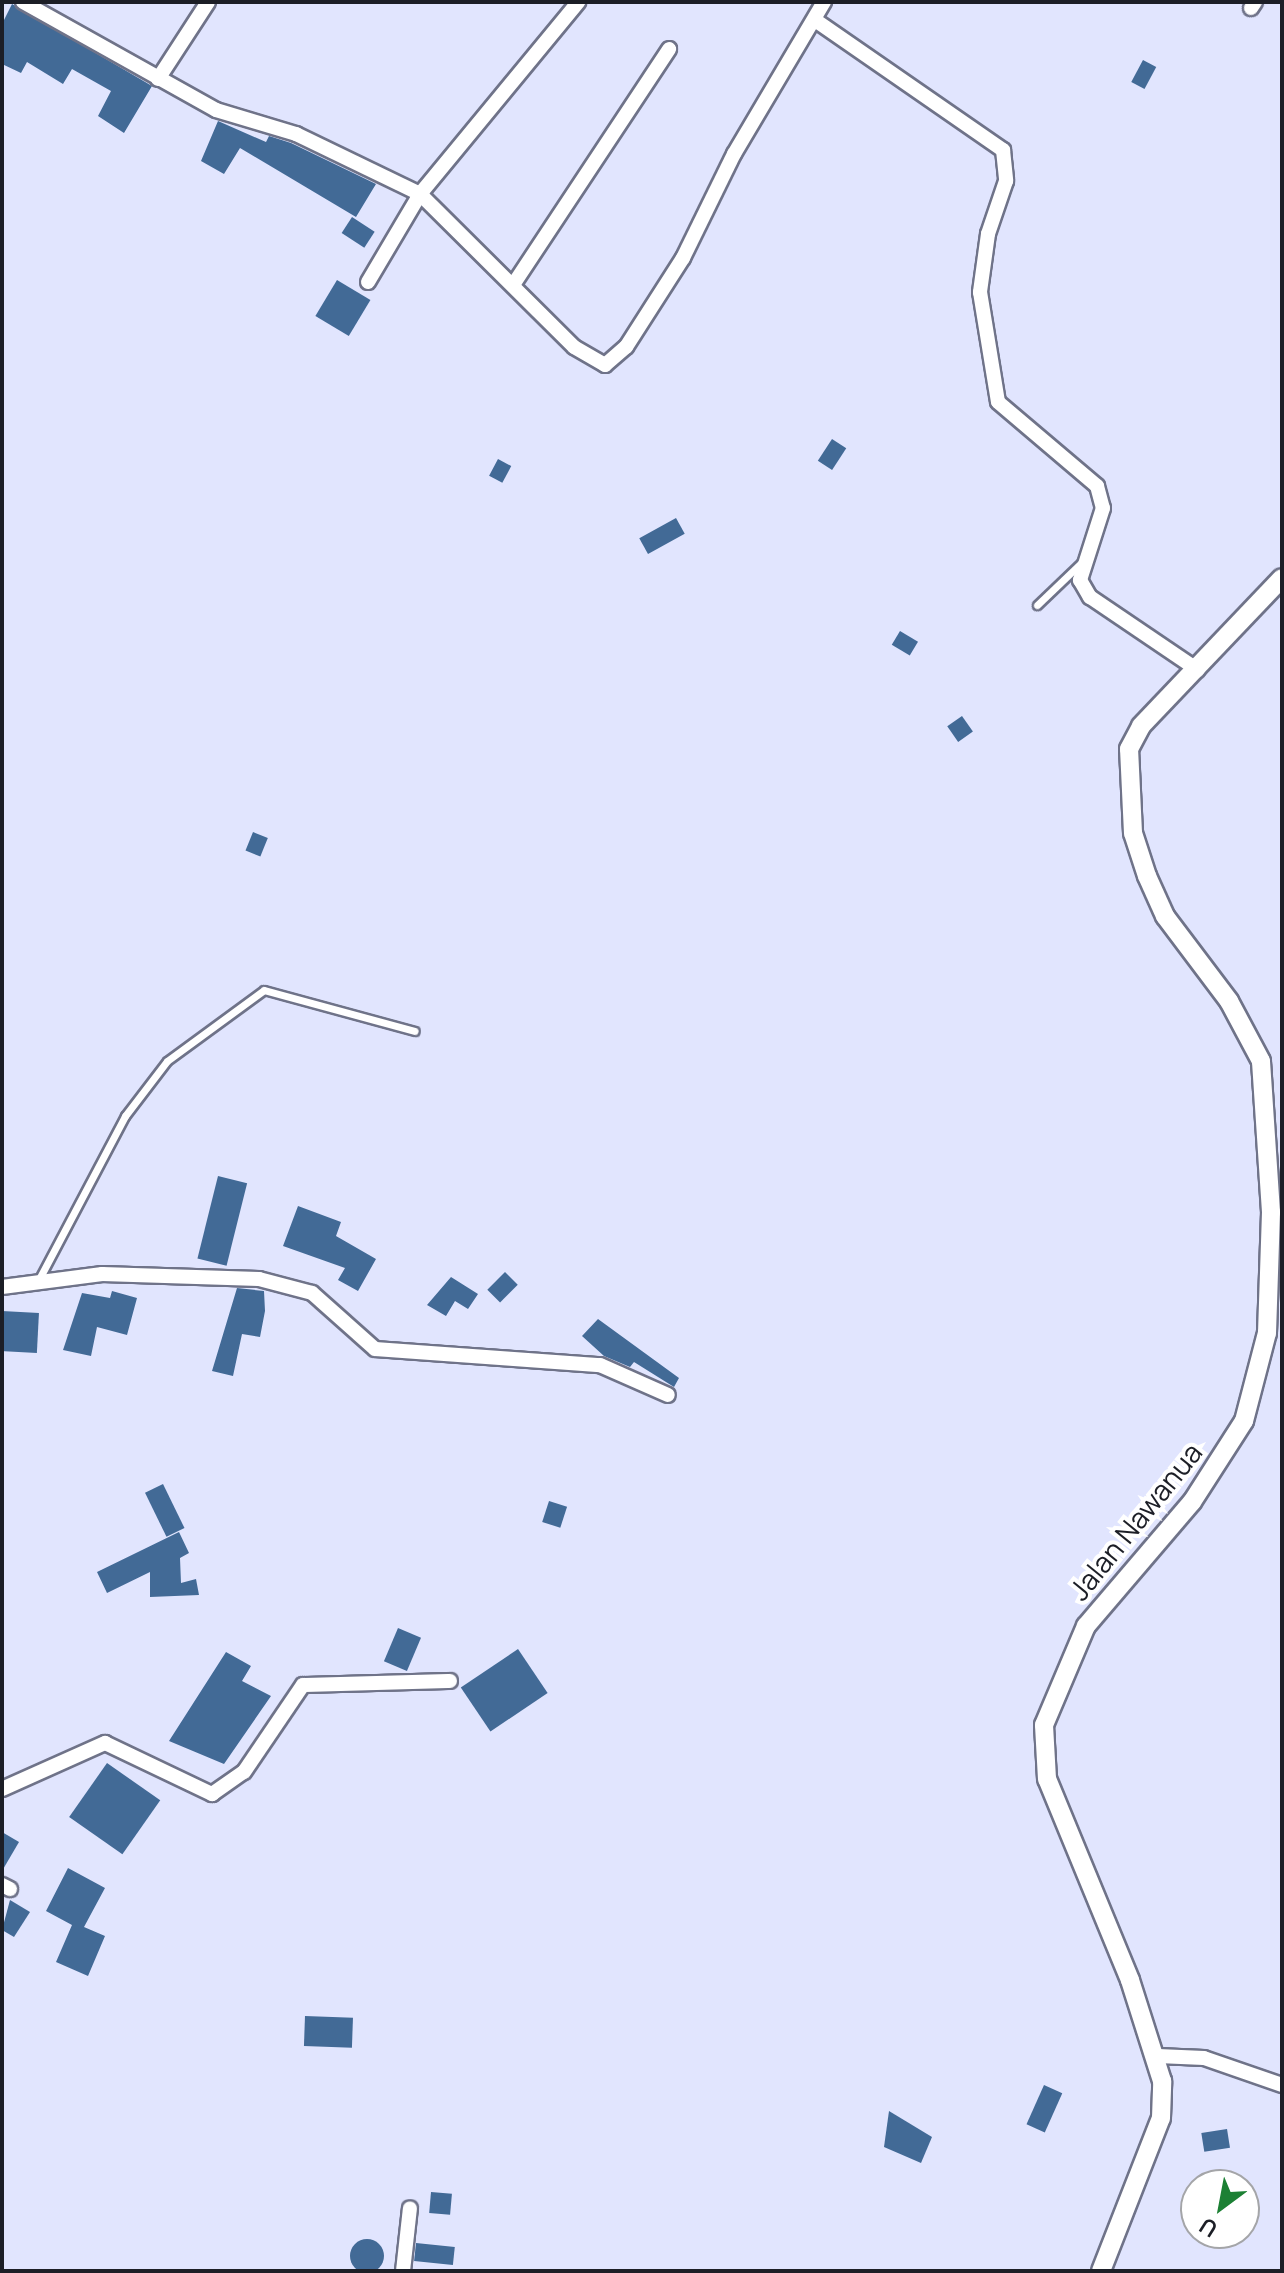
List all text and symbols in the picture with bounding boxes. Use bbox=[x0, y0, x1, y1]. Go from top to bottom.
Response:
street label: Jalan Nawanua bbox=[1062, 1436, 1208, 1606]
north arrow bbox=[1180, 2169, 1260, 2249]
text: U bbox=[1194, 2211, 1223, 2245]

